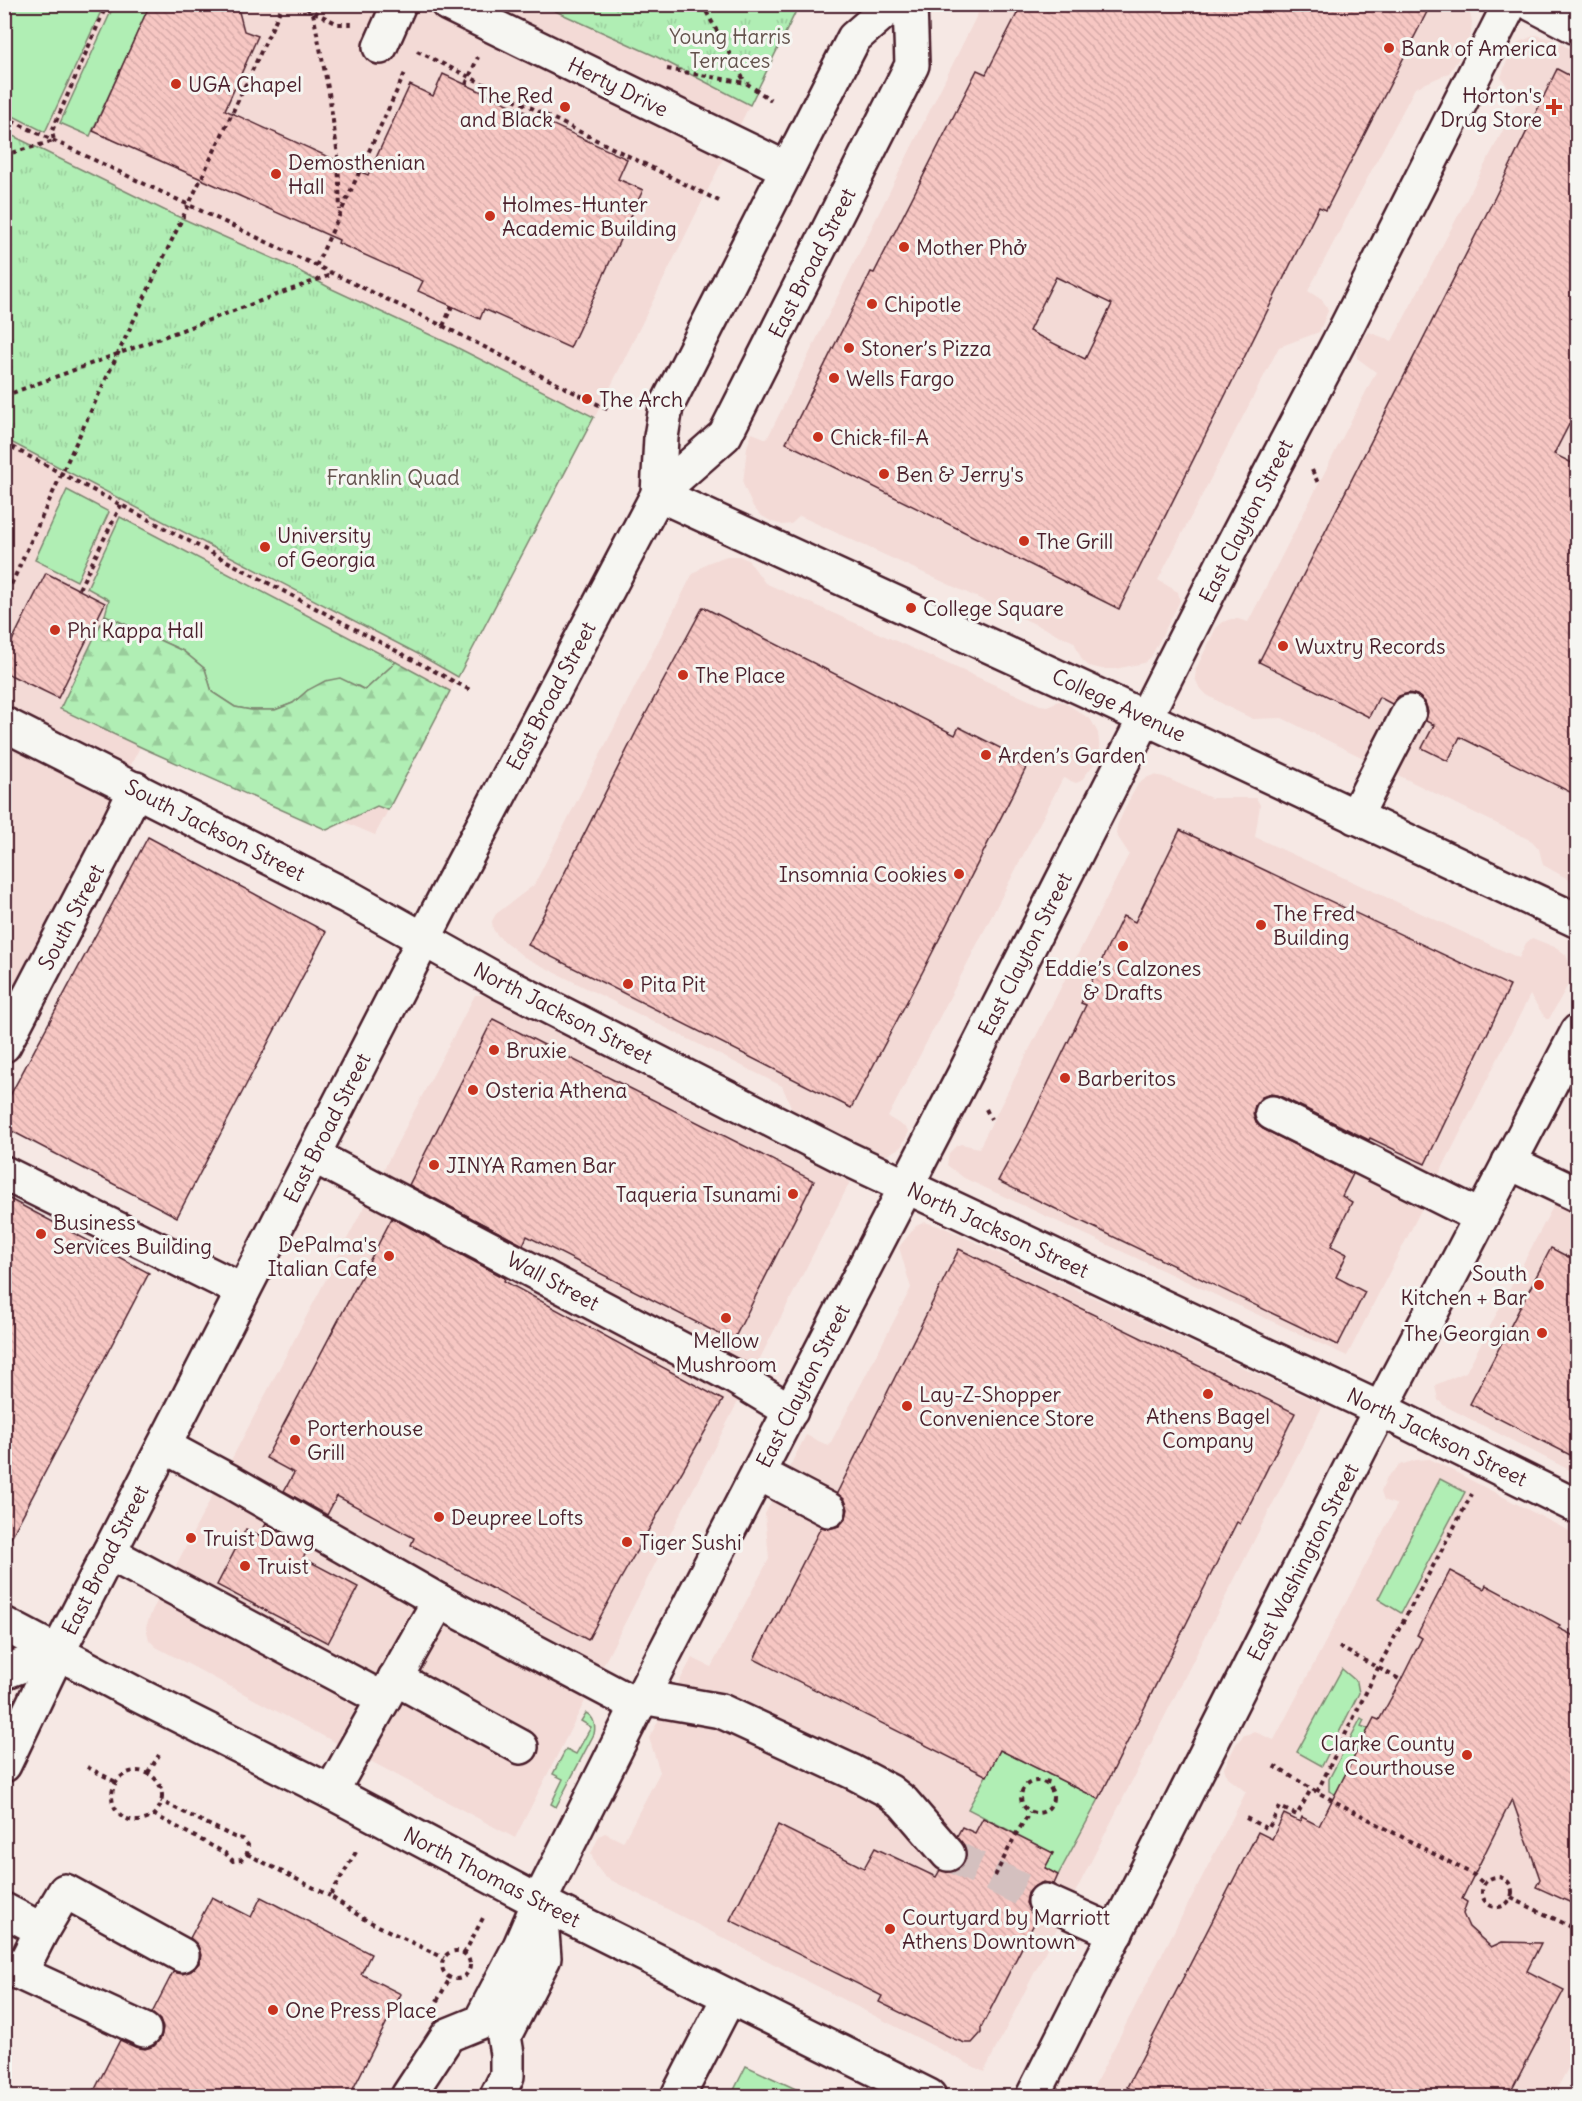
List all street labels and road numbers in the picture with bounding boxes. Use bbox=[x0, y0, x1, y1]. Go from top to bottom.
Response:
street label: Herty Drive bbox=[563, 51, 673, 123]
street label: East Broad Street bbox=[763, 183, 861, 343]
street label: East Clayton Street bbox=[1193, 435, 1299, 607]
street label: East Broad Street bbox=[500, 617, 602, 775]
street label: College Avenue bbox=[1048, 662, 1190, 748]
street label: South Jackson Street bbox=[120, 773, 310, 887]
street label: South Street bbox=[32, 859, 110, 975]
street label: East Clayton Street bbox=[972, 868, 1078, 1040]
street label: North Jackson Street bbox=[469, 956, 657, 1070]
street label: East Broad Street bbox=[278, 1048, 376, 1208]
street label: North Jackson Street bbox=[903, 1176, 1093, 1284]
street label: Wall Street bbox=[502, 1245, 604, 1317]
street label: East Clayton Street bbox=[750, 1300, 856, 1472]
street label: North Jackson Street bbox=[1342, 1382, 1532, 1492]
street label: East Washington Street bbox=[1241, 1459, 1365, 1665]
street label: East Broad Street bbox=[56, 1480, 154, 1640]
street label: North Thomas Street bbox=[399, 1821, 585, 1933]

